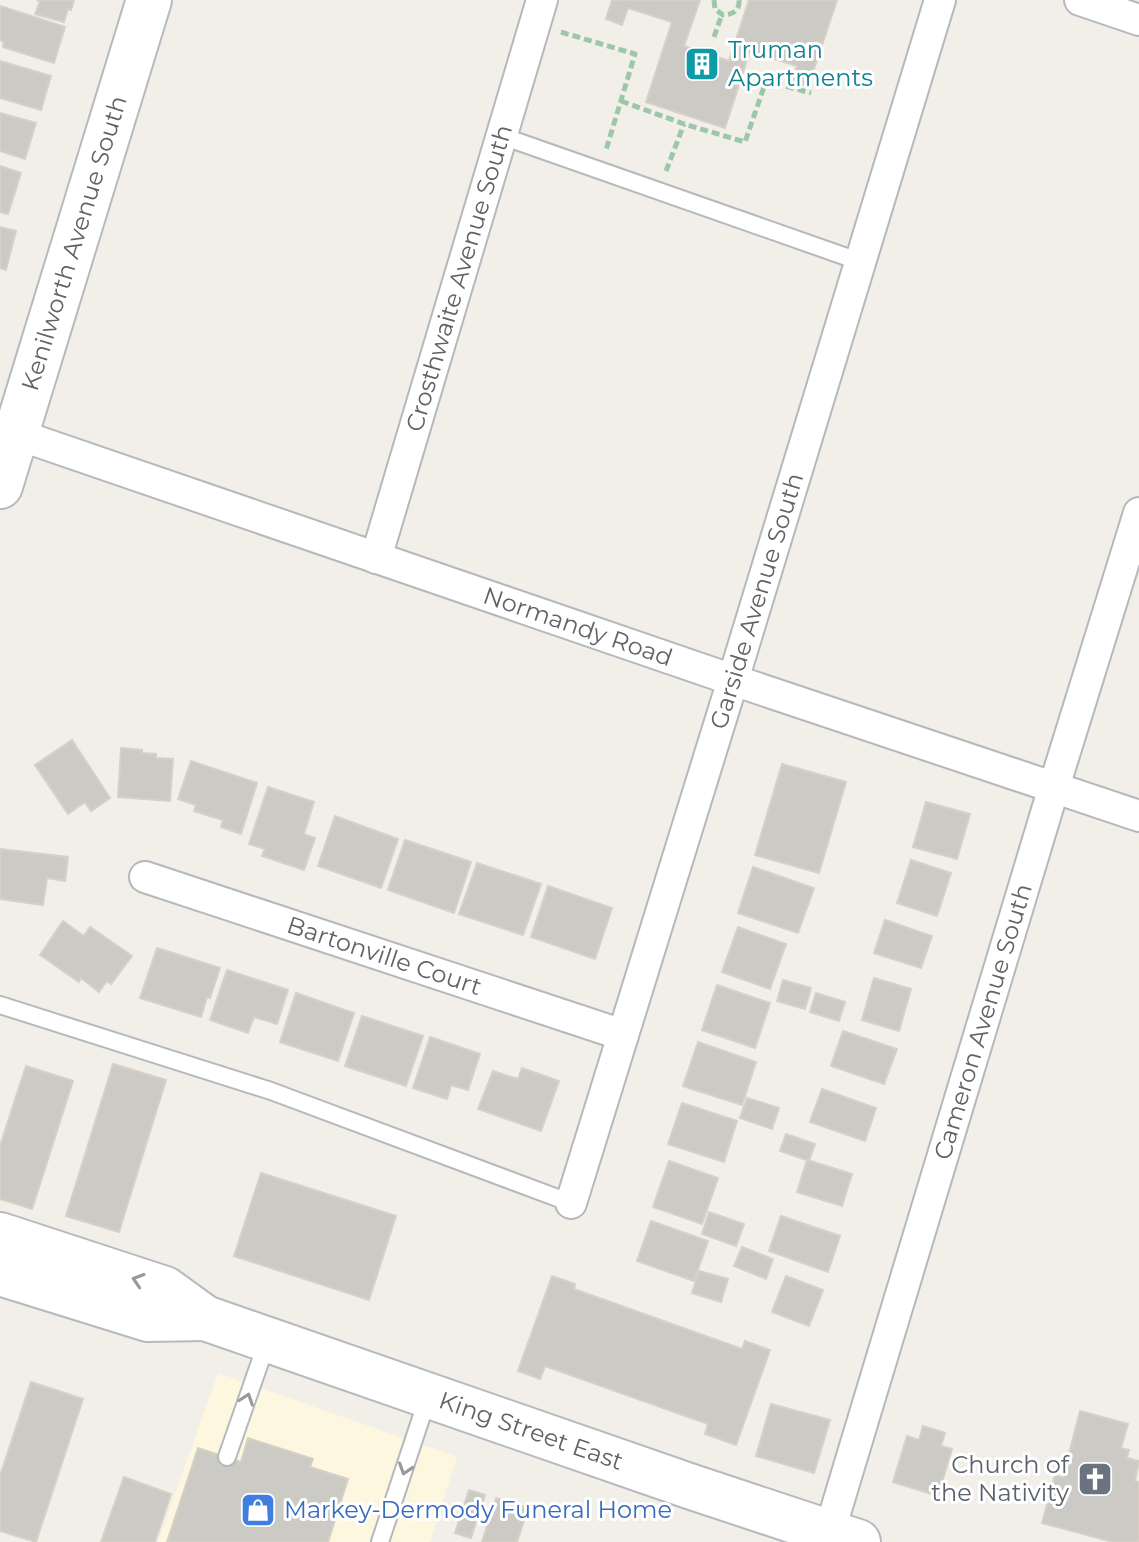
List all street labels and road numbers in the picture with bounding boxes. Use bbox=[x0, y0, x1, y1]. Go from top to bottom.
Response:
street label: Kenilworth Avenue South bbox=[15, 92, 133, 394]
street label: Crosthwaite Avenue South bbox=[399, 121, 518, 435]
street label: Garside Avenue South bbox=[704, 469, 809, 733]
street label: Normandy Road bbox=[480, 580, 676, 672]
street label: Cameron Avenue South bbox=[927, 880, 1038, 1163]
street label: Bartonville Court bbox=[283, 910, 486, 1001]
street label: King Street East bbox=[435, 1385, 627, 1476]

